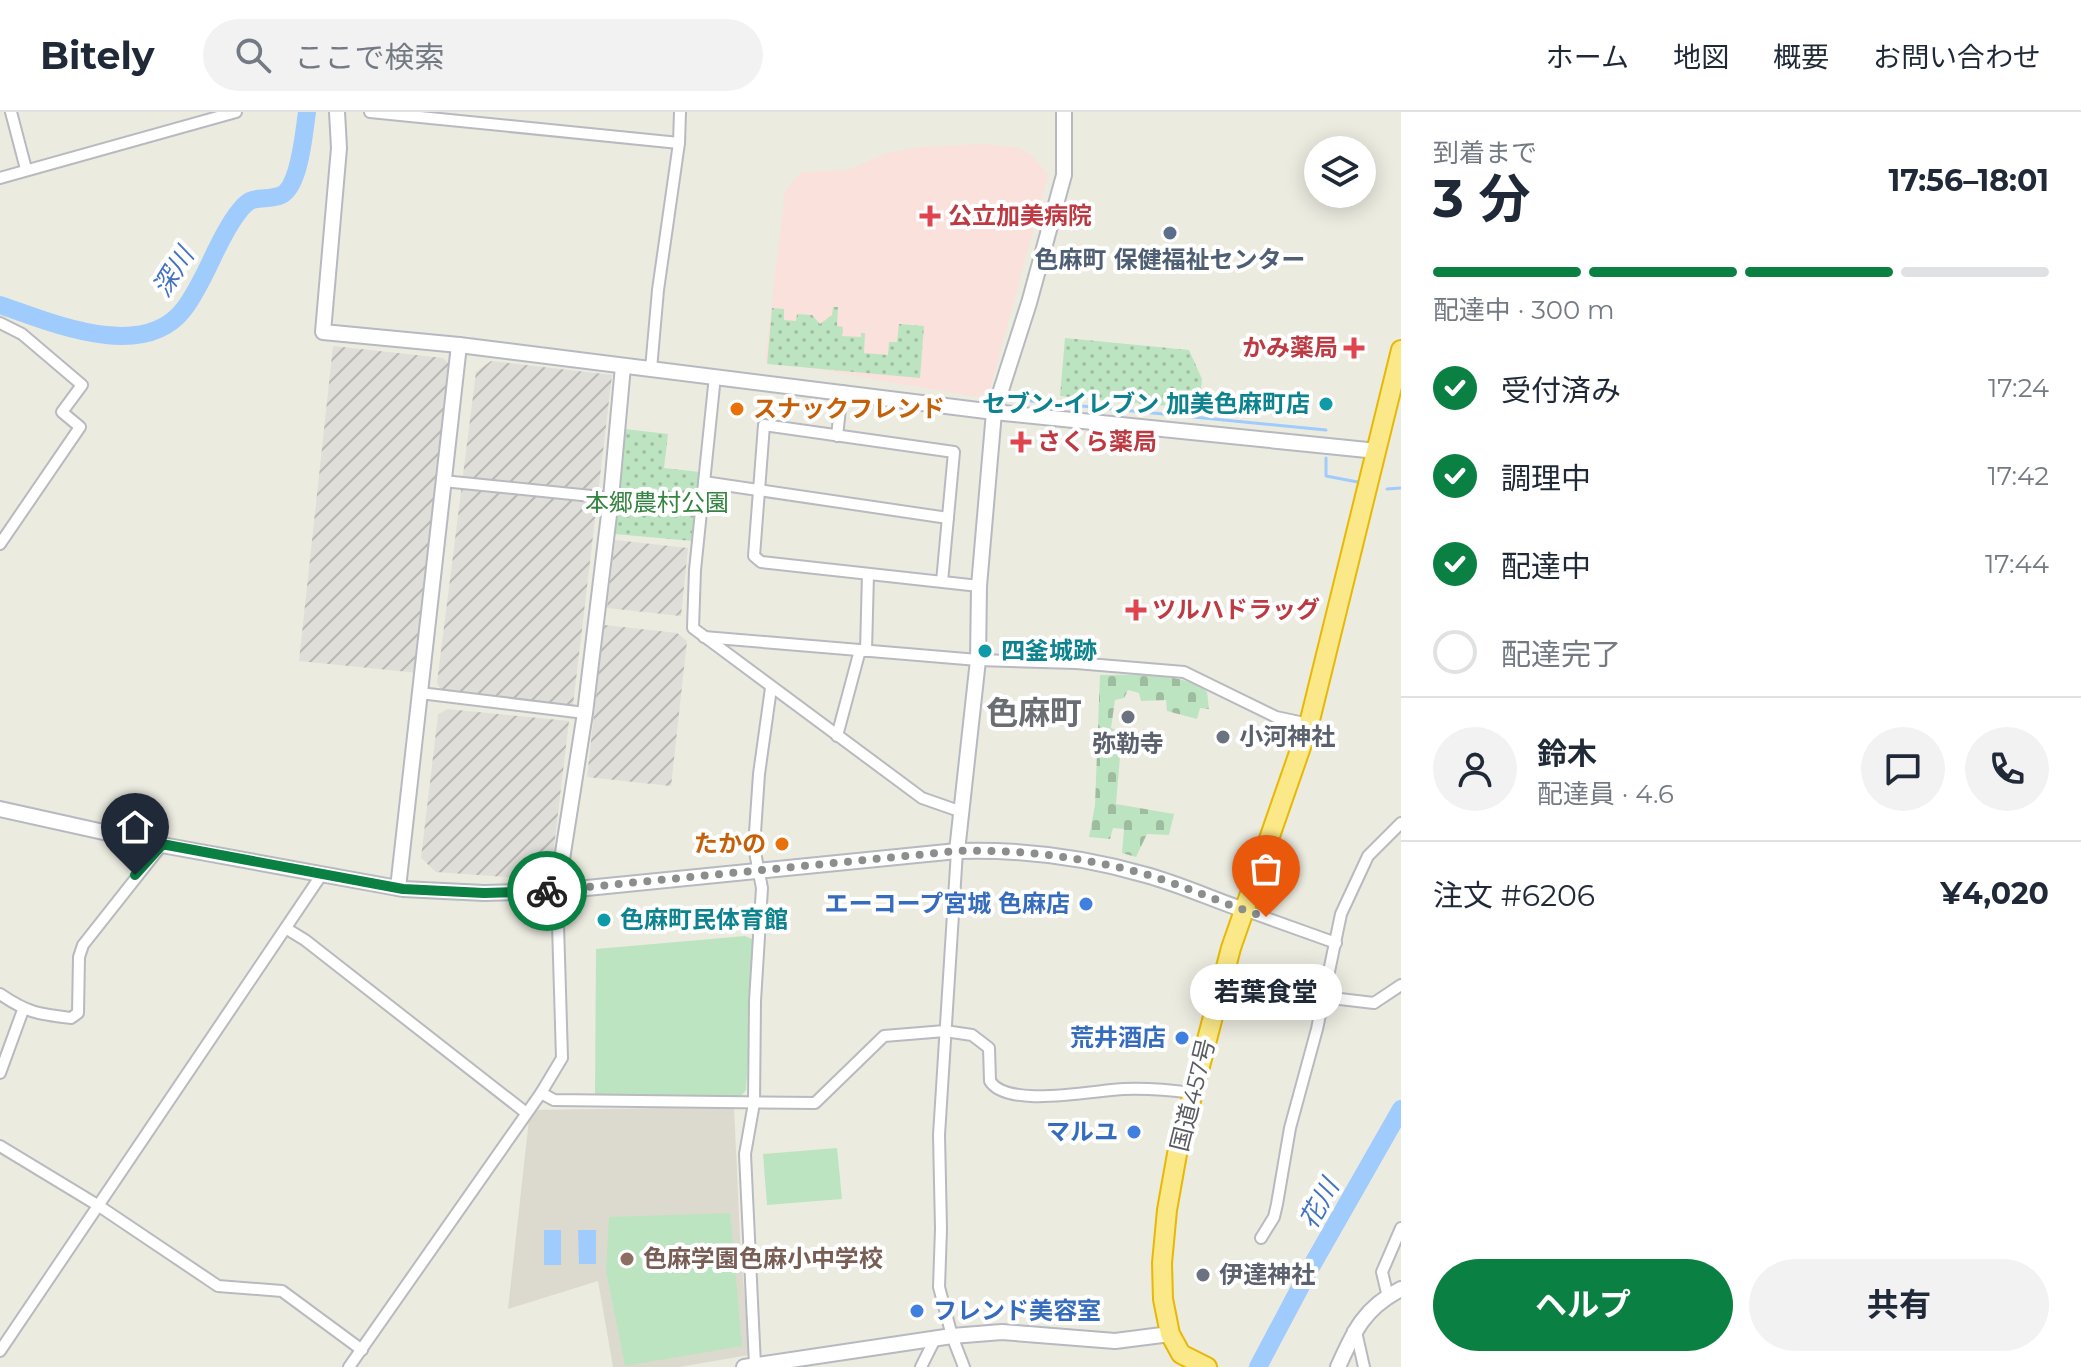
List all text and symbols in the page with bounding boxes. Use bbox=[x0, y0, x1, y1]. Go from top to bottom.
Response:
search box bbox=[203, 19, 763, 91]
text: Bitely bbox=[40, 32, 155, 79]
icon: search bbox=[231, 33, 275, 77]
text: ここで検索 bbox=[295, 39, 445, 76]
text: ホーム bbox=[1546, 40, 1629, 74]
text: 地図 bbox=[1673, 40, 1729, 74]
text: 概要 bbox=[1773, 40, 1829, 74]
text: お問い合わせ bbox=[1873, 40, 2041, 74]
map controls bbox=[1304, 136, 1376, 208]
button: layers bbox=[1304, 136, 1376, 208]
text: 到着まで bbox=[1433, 137, 1537, 169]
text: 17:56–18:01 bbox=[1888, 162, 2049, 199]
text: 3 分 bbox=[1433, 167, 1531, 230]
place label: 公立加美病院 bbox=[948, 201, 1092, 230]
marker: 公立加美病院 bbox=[919, 205, 941, 227]
marker: 色麻町 保健福祉センター bbox=[1161, 224, 1179, 242]
water label: 深川 bbox=[146, 239, 202, 303]
place label: 色麻町 保健福祉センター bbox=[1035, 245, 1305, 274]
text: 配達中 · 300 m bbox=[1433, 294, 1615, 326]
place label: かみ薬局 bbox=[1242, 333, 1338, 362]
marker: かみ薬局 bbox=[1345, 339, 1363, 357]
icon: check bbox=[1433, 366, 1477, 410]
text: 受付済み bbox=[1501, 372, 1621, 409]
text: 17:24 bbox=[1988, 372, 2049, 404]
place label: セブン-イレブン 加美色麻町店 bbox=[982, 389, 1310, 418]
place label: スナックフレンド bbox=[753, 394, 945, 423]
marker: セブン-イレブン 加美色麻町店 bbox=[1317, 395, 1335, 413]
marker: スナックフレンド bbox=[728, 400, 746, 418]
place label: さくら薬局 bbox=[1037, 427, 1157, 456]
marker: さくら薬局 bbox=[1012, 433, 1030, 451]
icon: check bbox=[1433, 454, 1477, 498]
text: 調理中 bbox=[1501, 460, 1591, 497]
text: 17:42 bbox=[1987, 460, 2049, 492]
park label: 本郷農村公園 bbox=[585, 488, 729, 517]
icon: check bbox=[1433, 542, 1477, 586]
text: 配達中 bbox=[1501, 548, 1591, 585]
text: 17:44 bbox=[1985, 548, 2049, 580]
place label: ツルハドラッグ bbox=[1152, 595, 1320, 624]
marker: ツルハドラッグ bbox=[1127, 601, 1145, 619]
place label: 四釜城跡 bbox=[1001, 636, 1097, 665]
text: 配達完了 bbox=[1501, 636, 1621, 673]
marker: 四釜城跡 bbox=[976, 642, 994, 660]
district label: 色麻町 bbox=[986, 693, 1082, 732]
marker: 弥勒寺 bbox=[1119, 708, 1137, 726]
place label: 小河神社 bbox=[1239, 722, 1335, 751]
button: person bbox=[1433, 727, 1517, 811]
button: chat bbox=[1861, 727, 1945, 811]
button: phone bbox=[1965, 727, 2049, 811]
marker: 小河神社 bbox=[1214, 728, 1232, 746]
place label: 弥勒寺 bbox=[1092, 729, 1164, 758]
text: 鈴木 bbox=[1537, 735, 1597, 772]
text: 配達員 · 4.6 bbox=[1537, 778, 1674, 810]
pin bbox=[101, 793, 169, 875]
icon: home bbox=[113, 805, 157, 849]
place label: たかの bbox=[694, 829, 766, 858]
marker: たかの bbox=[773, 835, 791, 853]
pin bbox=[1232, 835, 1300, 917]
icon: bag bbox=[1244, 847, 1288, 891]
courier bbox=[507, 851, 587, 931]
icon: bike bbox=[525, 869, 569, 913]
text: ¥4,020 bbox=[1940, 875, 2049, 912]
text: 注文 #6206 bbox=[1433, 877, 1595, 914]
place label: エーコープ宮城 色麻店 bbox=[825, 889, 1070, 918]
marker: エーコープ宮城 色麻店 bbox=[1077, 895, 1095, 913]
place label: 色麻町民体育館 bbox=[620, 905, 788, 934]
marker: 色麻町民体育館 bbox=[595, 911, 613, 929]
callout: 若葉食堂 bbox=[1190, 965, 1342, 1021]
text: 若葉食堂 bbox=[1214, 976, 1318, 1008]
place label: 荒井酒店 bbox=[1070, 1023, 1166, 1052]
marker: 荒井酒店 bbox=[1173, 1029, 1191, 1047]
street label: 国道457号 bbox=[1165, 1035, 1221, 1154]
place label: マルユ bbox=[1046, 1117, 1118, 1146]
marker: マルユ bbox=[1125, 1123, 1143, 1141]
water label: 花川 bbox=[1292, 1171, 1347, 1235]
place label: 色麻学園色麻小中学校 bbox=[643, 1244, 883, 1273]
marker: 色麻学園色麻小中学校 bbox=[618, 1250, 636, 1268]
button: ヘルプ bbox=[1433, 1259, 1733, 1351]
button: 共有 bbox=[1749, 1259, 2049, 1351]
place label: 伊達神社 bbox=[1219, 1260, 1315, 1289]
marker: 伊達神社 bbox=[1194, 1266, 1212, 1284]
place label: フレンド美容室 bbox=[933, 1296, 1101, 1325]
marker: フレンド美容室 bbox=[908, 1302, 926, 1320]

